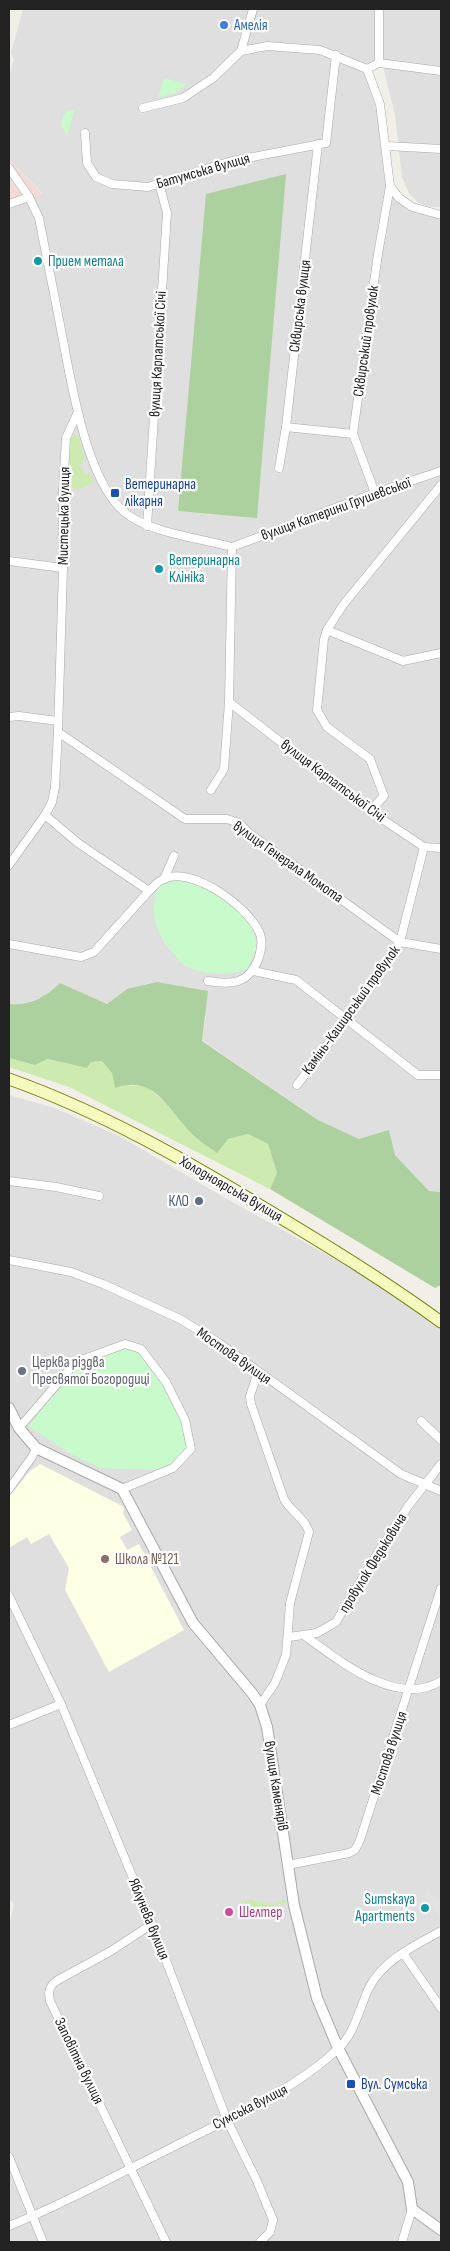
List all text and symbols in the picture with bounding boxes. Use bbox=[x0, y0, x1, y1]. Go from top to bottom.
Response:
place label: Амелія bbox=[233, 16, 268, 35]
marker: Амелія bbox=[218, 19, 230, 31]
street label: Батумська вулиця bbox=[154, 149, 252, 193]
place label: Прием метала bbox=[48, 252, 124, 271]
marker: Прием метала bbox=[32, 255, 44, 267]
street label: Сквирська вулиця bbox=[285, 259, 315, 353]
street label: Сквирський провулок bbox=[349, 284, 383, 398]
street label: вулиця Карпатської Січі bbox=[145, 290, 171, 418]
street label: Мистецька вулиця bbox=[54, 467, 74, 565]
street label: вулиця Катерини Грушевської bbox=[259, 473, 415, 545]
place label: Ветеринарна лікарня bbox=[125, 475, 196, 511]
marker: Ветеринарна лікарня bbox=[109, 487, 121, 499]
place label: Ветеринарна Клініка bbox=[169, 551, 240, 587]
marker: Ветеринарна Клініка bbox=[153, 563, 165, 575]
street label: вулиця Карпатської Січі bbox=[277, 735, 389, 827]
street label: вулиця Генерала Момота bbox=[229, 817, 347, 907]
street label: Камінь-Каширський провулок bbox=[298, 941, 405, 1078]
street label: Холодноярська вулиця bbox=[175, 1151, 286, 1226]
place label: КЛО bbox=[168, 1192, 189, 1211]
marker: КЛО bbox=[193, 1195, 205, 1207]
street label: Мостова вулиця bbox=[193, 1323, 275, 1389]
place label: Церква різдва Пресвятої Богородиці bbox=[32, 1353, 150, 1389]
marker: Церква різдва Пресвятої Богородиці bbox=[16, 1365, 28, 1377]
street label: провулок Федьковича bbox=[335, 1509, 411, 1616]
place label: Школа №121 bbox=[115, 1550, 180, 1569]
marker: Школа №121 bbox=[99, 1553, 111, 1565]
street label: Мостова вулиця bbox=[367, 1709, 411, 1797]
street label: вулиця Каменярів bbox=[259, 1739, 293, 1833]
street label: Яблунева вулиця bbox=[124, 1875, 174, 1963]
place label: Sumskaya Apartments bbox=[354, 1890, 415, 1926]
marker: Sumskaya Apartments bbox=[419, 1902, 431, 1914]
place label: Шелтер bbox=[239, 1903, 282, 1922]
marker: Шелтер bbox=[223, 1906, 235, 1918]
street label: Заповітна вулиця bbox=[50, 2015, 108, 2107]
place label: Вул. Сумська bbox=[361, 2075, 428, 2094]
marker: Вул. Сумська bbox=[345, 2078, 357, 2090]
street label: Сумська вулиця bbox=[209, 2080, 291, 2134]

